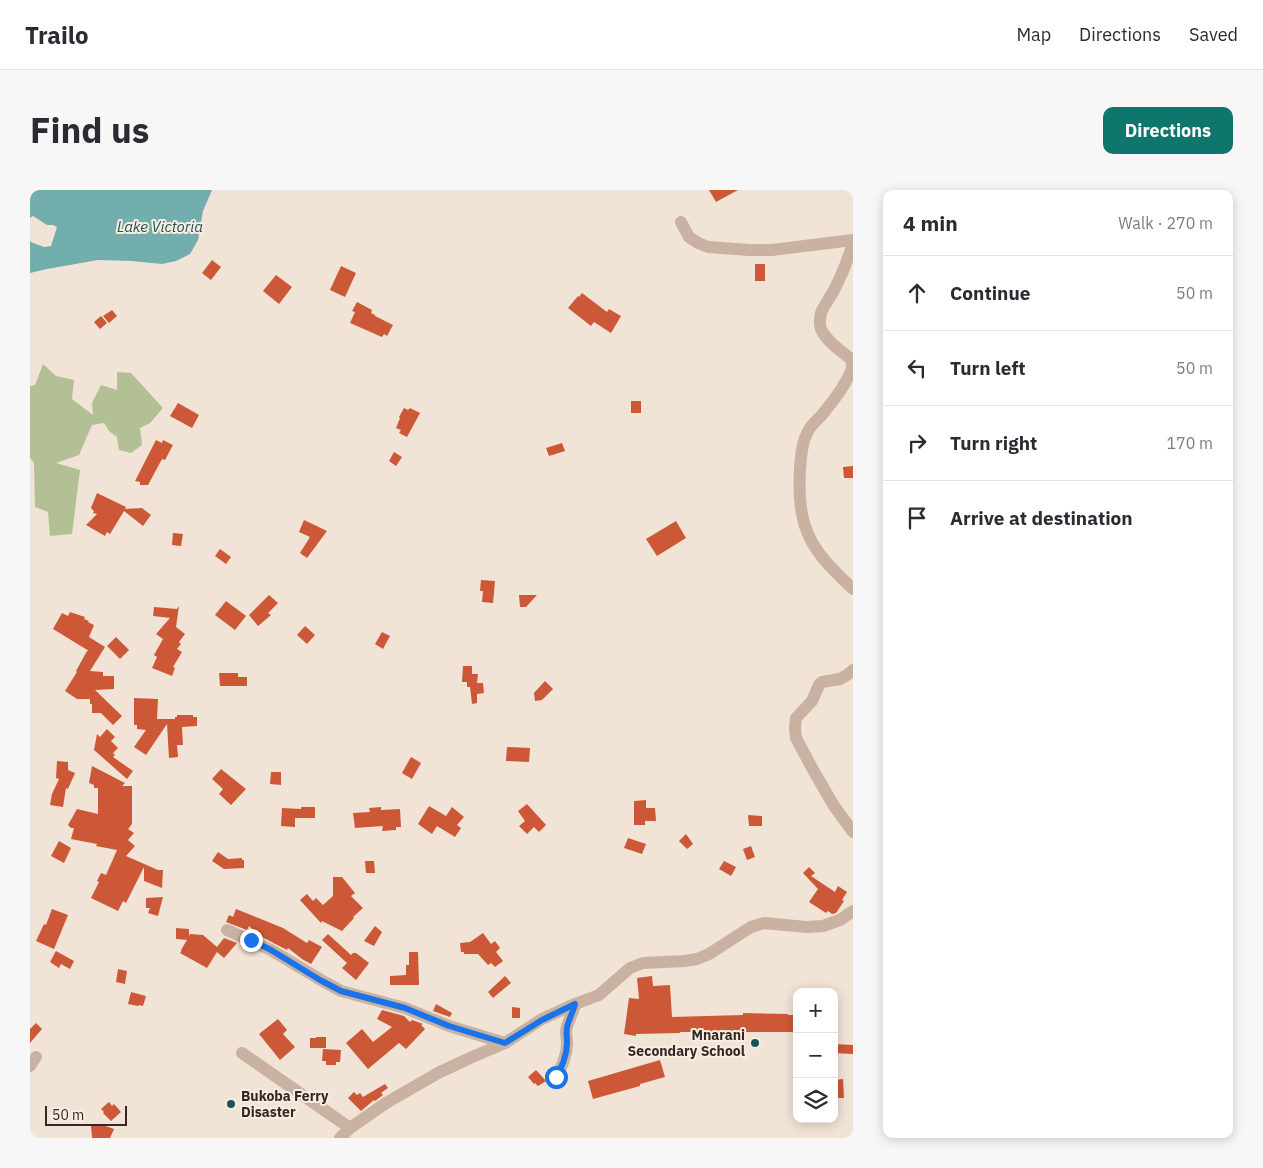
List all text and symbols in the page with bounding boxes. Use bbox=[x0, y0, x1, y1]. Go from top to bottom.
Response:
text: Trailo bbox=[25, 19, 89, 51]
text: Map bbox=[1016, 23, 1051, 46]
text: Directions bbox=[1079, 23, 1161, 46]
text: Saved bbox=[1189, 23, 1238, 46]
text: Find us bbox=[30, 107, 149, 153]
button: Directions bbox=[1103, 107, 1233, 154]
text: 4 min bbox=[903, 209, 958, 237]
text: Walk · 270 m bbox=[1118, 213, 1213, 233]
water label: Lake Victoria bbox=[117, 217, 203, 236]
icon: ahead bbox=[903, 279, 931, 307]
text: Continue bbox=[950, 281, 1030, 305]
text: 50 m bbox=[1176, 283, 1213, 303]
icon: left bbox=[903, 354, 931, 382]
text: Turn left bbox=[950, 356, 1026, 380]
text: 50 m bbox=[1176, 358, 1213, 378]
icon: right bbox=[903, 429, 931, 457]
text: Turn right bbox=[950, 431, 1037, 455]
text: 170 m bbox=[1166, 433, 1213, 453]
icon: arrive bbox=[903, 504, 931, 532]
text: Arrive at destination bbox=[950, 506, 1133, 530]
route end bbox=[240, 929, 263, 952]
map controls bbox=[793, 988, 838, 1123]
button: + bbox=[793, 988, 838, 1033]
place label: Mnarani Secondary School bbox=[628, 1026, 745, 1060]
button: − bbox=[793, 1033, 838, 1078]
marker: Mnarani Secondary School bbox=[749, 1037, 761, 1049]
route start bbox=[545, 1066, 568, 1089]
button: layers bbox=[793, 1078, 838, 1123]
place label: Bukoba Ferry Disaster bbox=[241, 1087, 329, 1121]
marker: Bukoba Ferry Disaster bbox=[225, 1098, 237, 1110]
scale bar bbox=[45, 1103, 128, 1126]
text: 50 m bbox=[52, 1106, 84, 1124]

